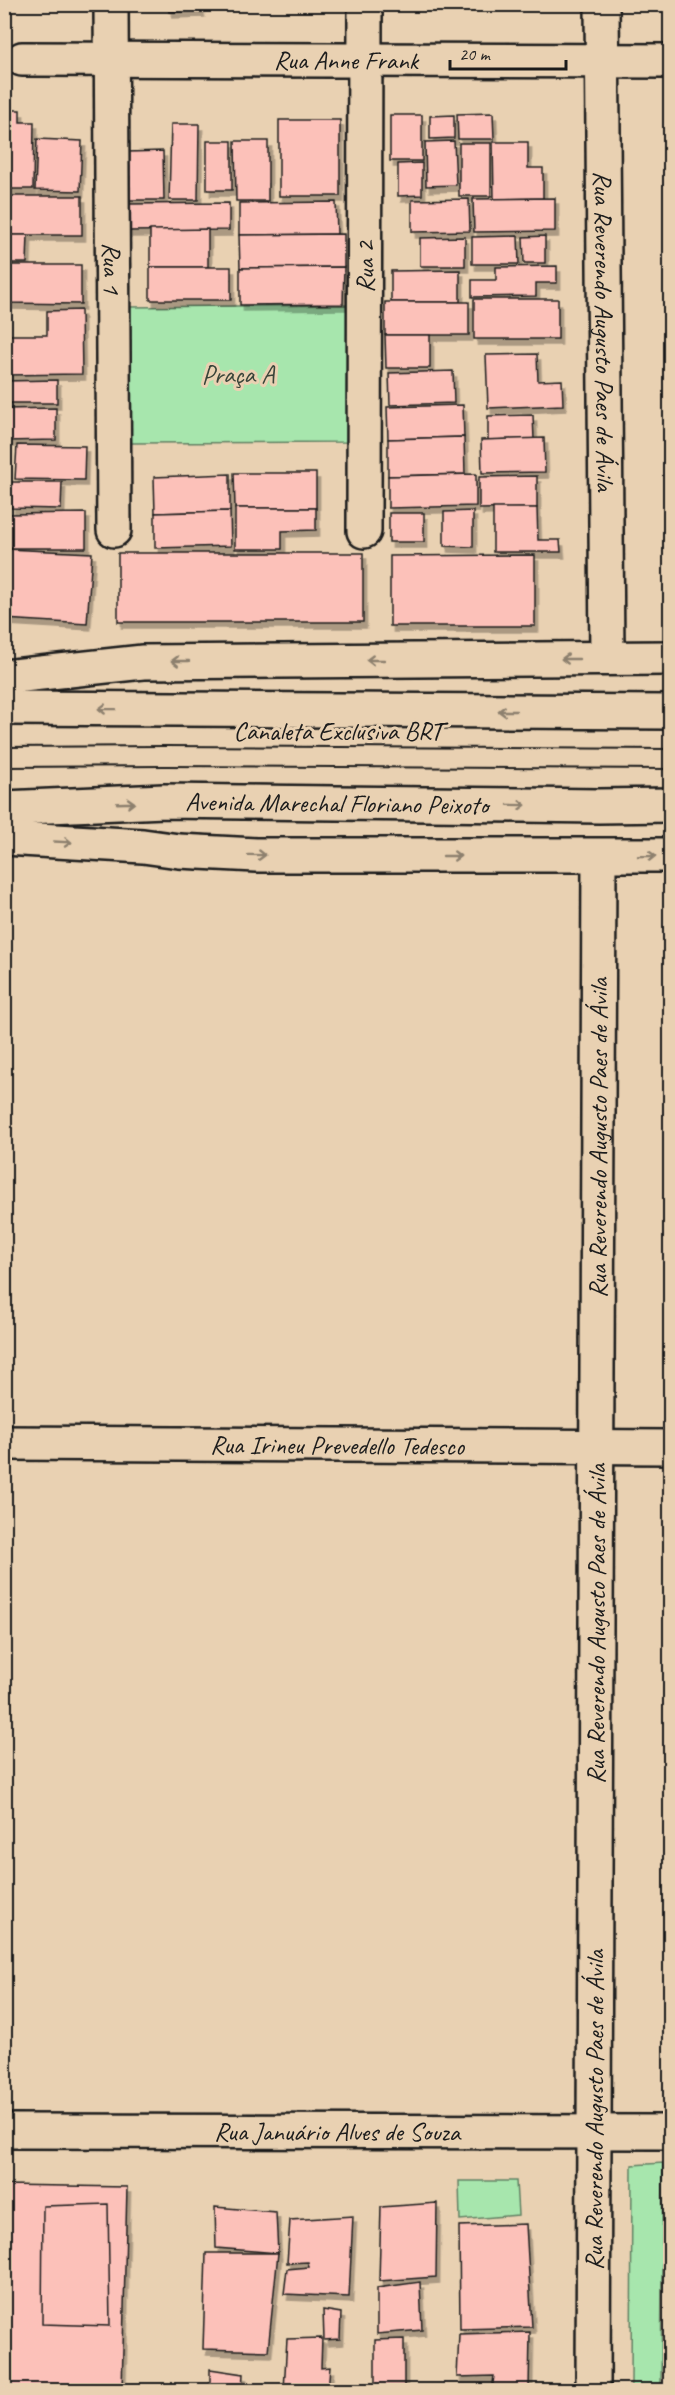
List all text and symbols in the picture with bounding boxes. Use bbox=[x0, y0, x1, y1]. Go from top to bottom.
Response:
scale bar bbox=[450, 33, 566, 71]
street label: Rua Anne Frank bbox=[274, 43, 420, 77]
text: 20 m bbox=[459, 43, 492, 65]
street label: Rua Reverendo Augusto Paes de Ávila bbox=[587, 171, 622, 493]
street label: Rua 2 bbox=[348, 239, 381, 293]
street label: Rua 1 bbox=[96, 242, 129, 295]
park label: Praça A bbox=[202, 358, 276, 391]
one-way arrow bbox=[561, 653, 581, 665]
one-way arrow bbox=[366, 654, 386, 666]
one-way arrow bbox=[171, 655, 191, 667]
one-way arrow bbox=[98, 703, 118, 715]
one-way arrow bbox=[498, 705, 518, 717]
street label: Canaleta Exclusiva BRT bbox=[233, 715, 450, 748]
street label: Avenida Marechal Floriano Peixoto bbox=[185, 785, 491, 821]
one-way arrow bbox=[115, 797, 135, 808]
one-way arrow bbox=[506, 799, 526, 811]
one-way arrow bbox=[52, 836, 72, 847]
one-way arrow bbox=[247, 849, 267, 860]
one-way arrow bbox=[442, 850, 462, 862]
one-way arrow bbox=[637, 850, 657, 862]
street label: Rua Reverendo Augusto Paes de Ávila bbox=[581, 976, 615, 1298]
street label: Rua Irineu Prevedello Tedesco bbox=[210, 1428, 466, 1462]
street label: Rua Reverendo Augusto Paes de Ávila bbox=[579, 1462, 613, 1784]
street label: Rua Reverendo Augusto Paes de Ávila bbox=[577, 1948, 611, 2270]
street label: Rua Januário Alves de Souza bbox=[214, 2115, 462, 2148]

